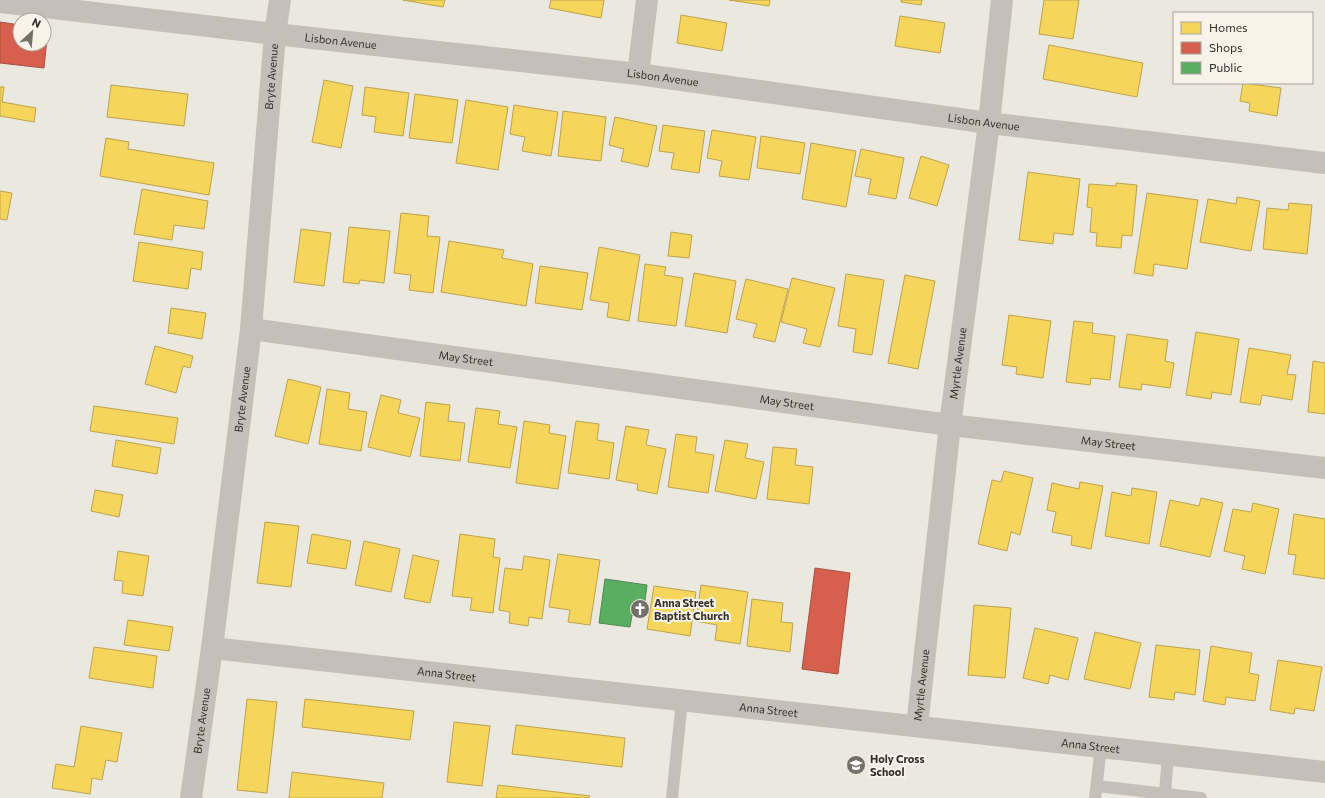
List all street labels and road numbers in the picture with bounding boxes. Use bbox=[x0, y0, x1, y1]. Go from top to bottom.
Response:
street label: Lisbon Avenue bbox=[304, 30, 378, 51]
street label: Bryte Avenue bbox=[262, 43, 280, 110]
street label: Lisbon Avenue bbox=[626, 66, 700, 88]
street label: Lisbon Avenue bbox=[947, 110, 1021, 133]
street label: Myrtle Avenue bbox=[946, 326, 969, 400]
street label: May Street bbox=[438, 348, 495, 368]
street label: Bryte Avenue bbox=[231, 365, 252, 433]
street label: May Street bbox=[759, 392, 816, 412]
street label: May Street bbox=[1080, 433, 1137, 452]
street label: Myrtle Avenue bbox=[911, 648, 931, 722]
street label: Anna Street bbox=[416, 664, 477, 683]
street label: Bryte Avenue bbox=[190, 687, 212, 754]
street label: Anna Street bbox=[738, 700, 799, 719]
street label: Anna Street bbox=[1060, 736, 1121, 755]

